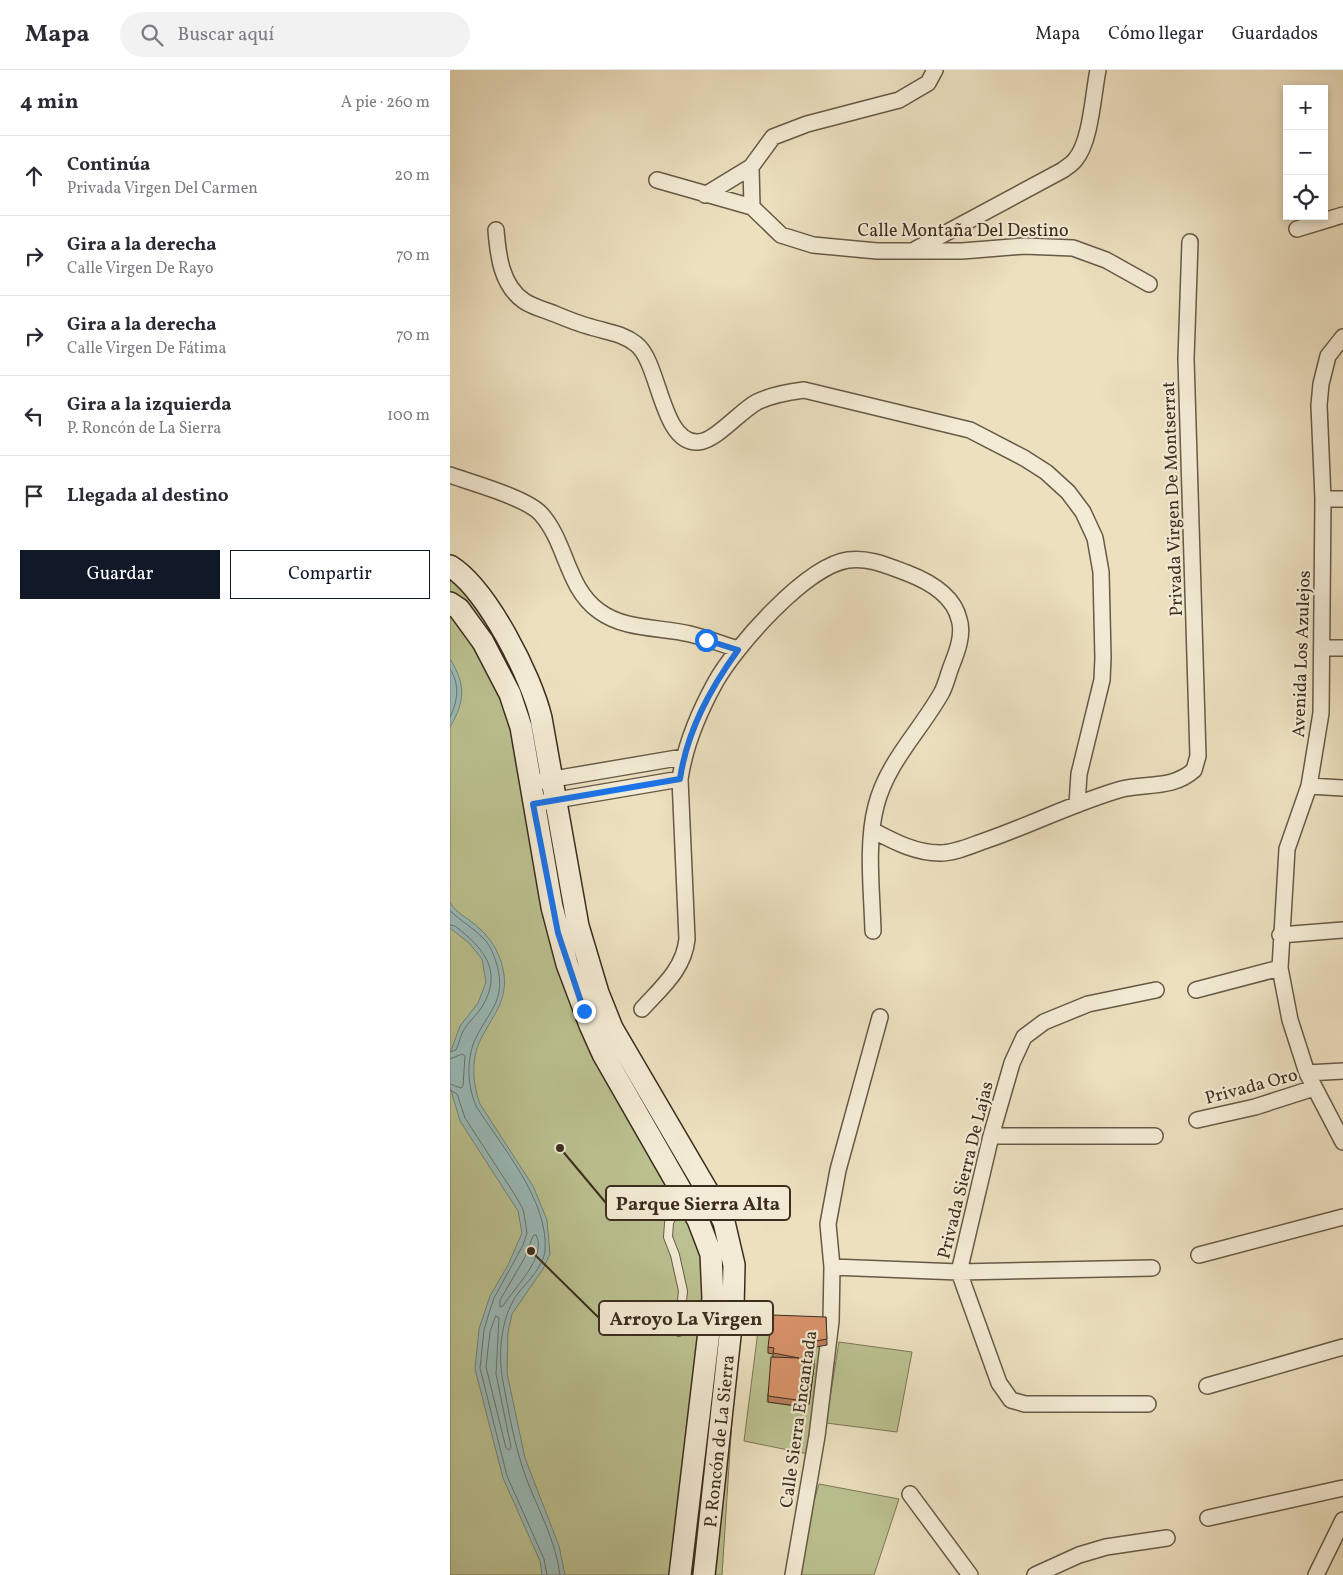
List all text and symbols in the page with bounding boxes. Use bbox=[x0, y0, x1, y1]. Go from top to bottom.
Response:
search box bbox=[120, 12, 470, 57]
text: Mapa bbox=[25, 18, 90, 52]
icon: search bbox=[138, 21, 166, 49]
text: Buscar aquí bbox=[178, 22, 274, 48]
text: Mapa bbox=[1035, 22, 1080, 47]
text: Cómo llegar bbox=[1108, 22, 1204, 47]
text: Guardados bbox=[1232, 22, 1318, 47]
map controls bbox=[1283, 85, 1328, 220]
button: + bbox=[1283, 85, 1328, 130]
text: 4 min bbox=[20, 88, 79, 117]
text: A pie · 260 m bbox=[341, 92, 430, 114]
button: − bbox=[1283, 130, 1328, 175]
text: Continúa bbox=[67, 152, 150, 178]
icon: ahead bbox=[20, 162, 48, 190]
text: 20 m bbox=[395, 165, 430, 187]
button: locate bbox=[1283, 175, 1328, 220]
text: Privada Virgen Del Carmen bbox=[67, 178, 258, 200]
street label: Calle Montaña Del Destino bbox=[857, 219, 1069, 244]
text: Gira a la derecha bbox=[67, 232, 217, 258]
icon: right bbox=[20, 242, 48, 270]
text: 70 m bbox=[396, 245, 430, 267]
text: Calle Virgen De Rayo bbox=[67, 258, 213, 280]
text: Gira a la derecha bbox=[67, 312, 217, 338]
icon: right bbox=[20, 322, 48, 350]
text: 70 m bbox=[396, 325, 430, 347]
text: Calle Virgen De Fátima bbox=[67, 338, 226, 360]
street label: Privada Virgen De Montserrat bbox=[1157, 381, 1190, 617]
text: Gira a la izquierda bbox=[67, 392, 232, 418]
icon: left bbox=[20, 402, 48, 430]
text: 100 m bbox=[387, 405, 430, 427]
text: P. Roncón de La Sierra bbox=[67, 418, 221, 440]
icon: arrive bbox=[20, 482, 48, 510]
text: Llegada al destino bbox=[67, 483, 229, 509]
button: Guardar bbox=[20, 550, 220, 599]
button: Compartir bbox=[230, 550, 430, 599]
street label: Avenida Los Azulejos bbox=[1287, 570, 1318, 738]
route start bbox=[695, 629, 718, 652]
route end bbox=[573, 1000, 596, 1023]
street label: Privada Oro bbox=[1202, 1063, 1300, 1112]
street label: Privada Sierra De Lajas bbox=[932, 1079, 1001, 1262]
callout: Parque Sierra Alta bbox=[606, 1186, 790, 1220]
text: Parque Sierra Alta bbox=[616, 1192, 780, 1218]
callout: Arroyo La Virgen bbox=[599, 1301, 773, 1335]
text: Arroyo La Virgen bbox=[610, 1307, 762, 1333]
street label: Calle Sierra Encantada bbox=[775, 1329, 824, 1510]
street label: P. Roncón de La Sierra bbox=[699, 1353, 742, 1529]

